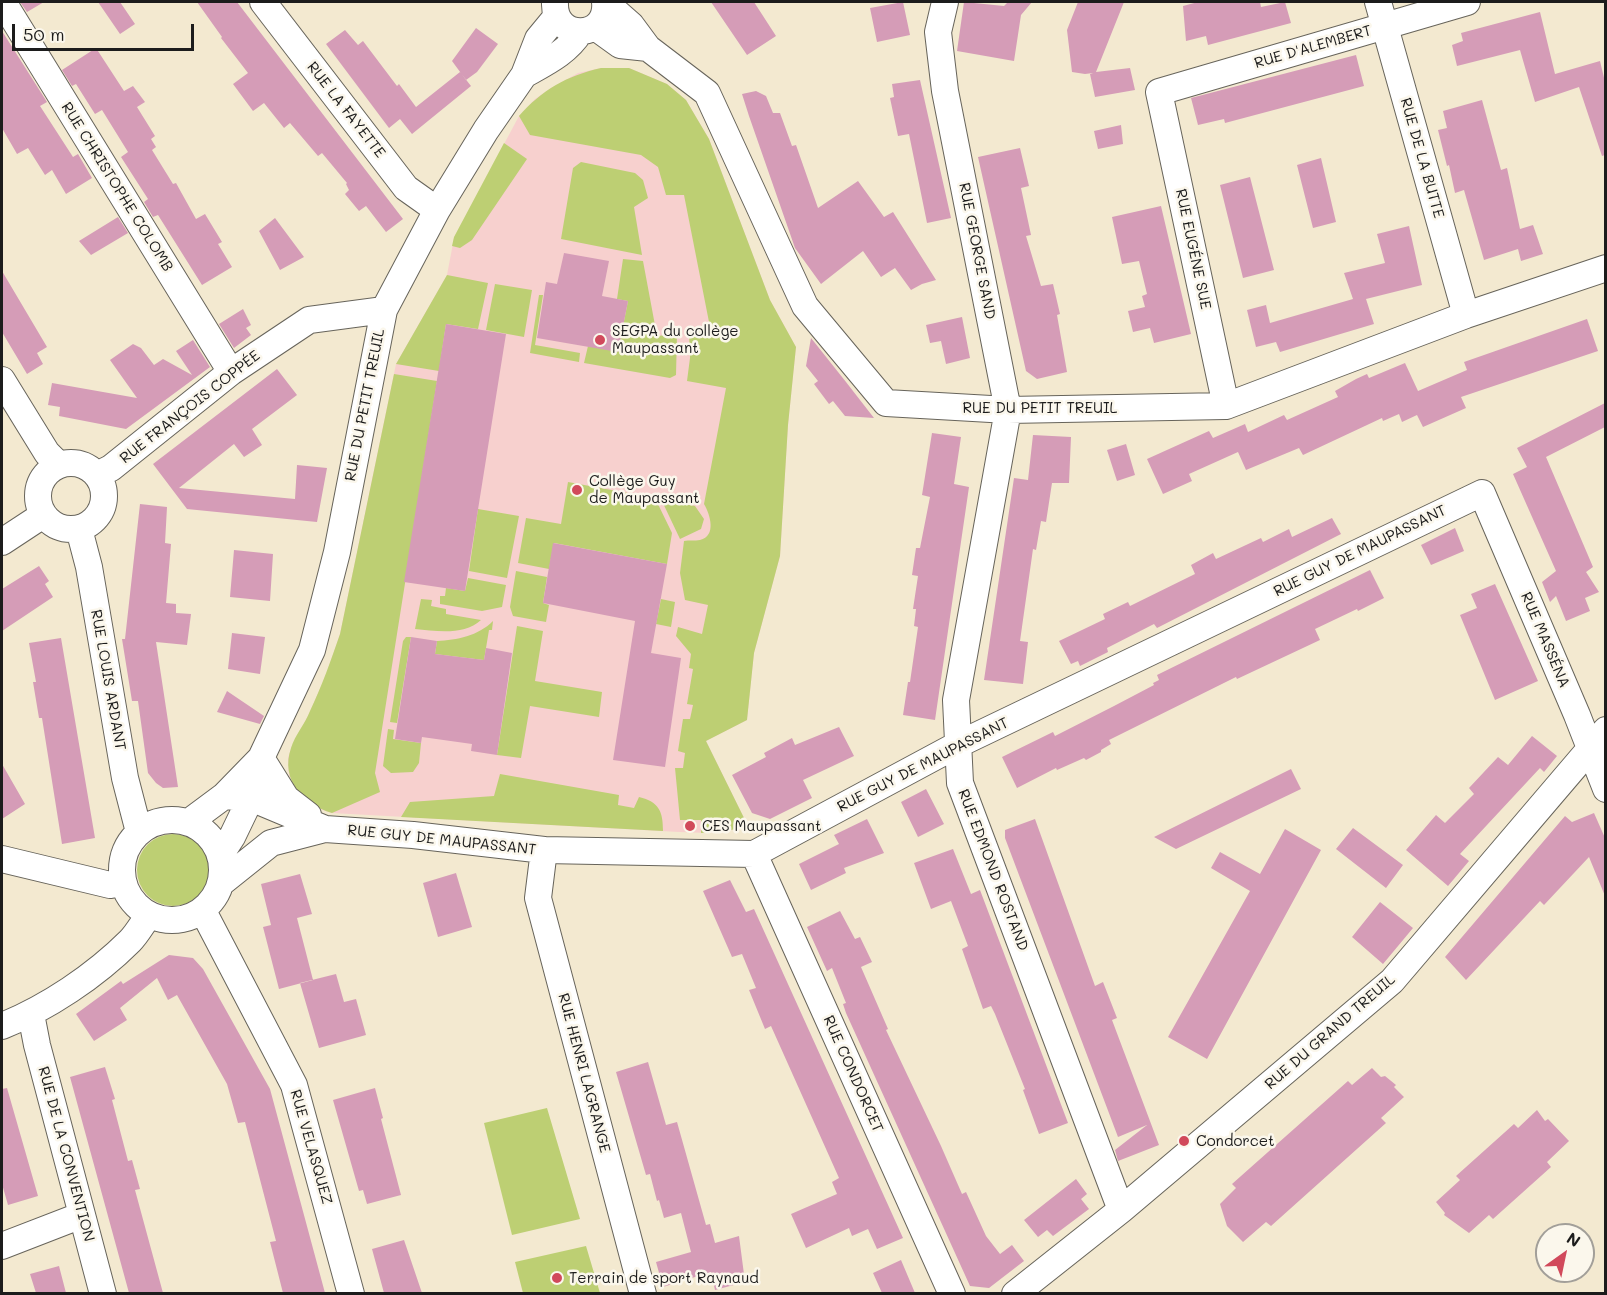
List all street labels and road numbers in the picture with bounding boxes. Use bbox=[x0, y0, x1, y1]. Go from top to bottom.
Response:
street label: RUE D'ALEMBERT bbox=[1252, 22, 1374, 72]
street label: RUE LA FAYETTE bbox=[303, 58, 389, 162]
street label: RUE DE LA BUTTE bbox=[1396, 96, 1448, 220]
street label: RUE CHRISTOPHE COLOMB bbox=[57, 99, 177, 275]
street label: RUE GEORGE SAND bbox=[955, 181, 999, 321]
street label: RUE EUGÉNE SUE bbox=[1171, 187, 1215, 311]
street label: RUE DU PETIT TREUIL bbox=[341, 327, 389, 483]
street label: RUE FRANÇOIS COPPÉE bbox=[116, 347, 264, 467]
street label: RUE DU PETIT TREUIL bbox=[963, 399, 1117, 417]
street label: RUE GUY DE MAUPASSANT bbox=[1271, 501, 1449, 601]
street label: RUE MASSÉNA bbox=[1517, 589, 1573, 691]
street label: RUE LOUIS ARDANT bbox=[87, 608, 129, 752]
street label: RUE GUY DE MAUPASSANT bbox=[834, 714, 1012, 816]
street label: RUE EDMOND ROSTAND bbox=[954, 786, 1032, 954]
street label: RUE GUY DE MAUPASSANT bbox=[347, 821, 537, 859]
street label: RUE DU GRAND TREUIL bbox=[1261, 971, 1399, 1093]
street label: RUE HENRI LAGRANGE bbox=[554, 991, 614, 1155]
street label: RUE CONDORCET bbox=[819, 1013, 887, 1135]
street label: RUE DE LA CONVENTION bbox=[34, 1064, 98, 1244]
street label: RUE VELASQUEZ bbox=[286, 1088, 336, 1206]

